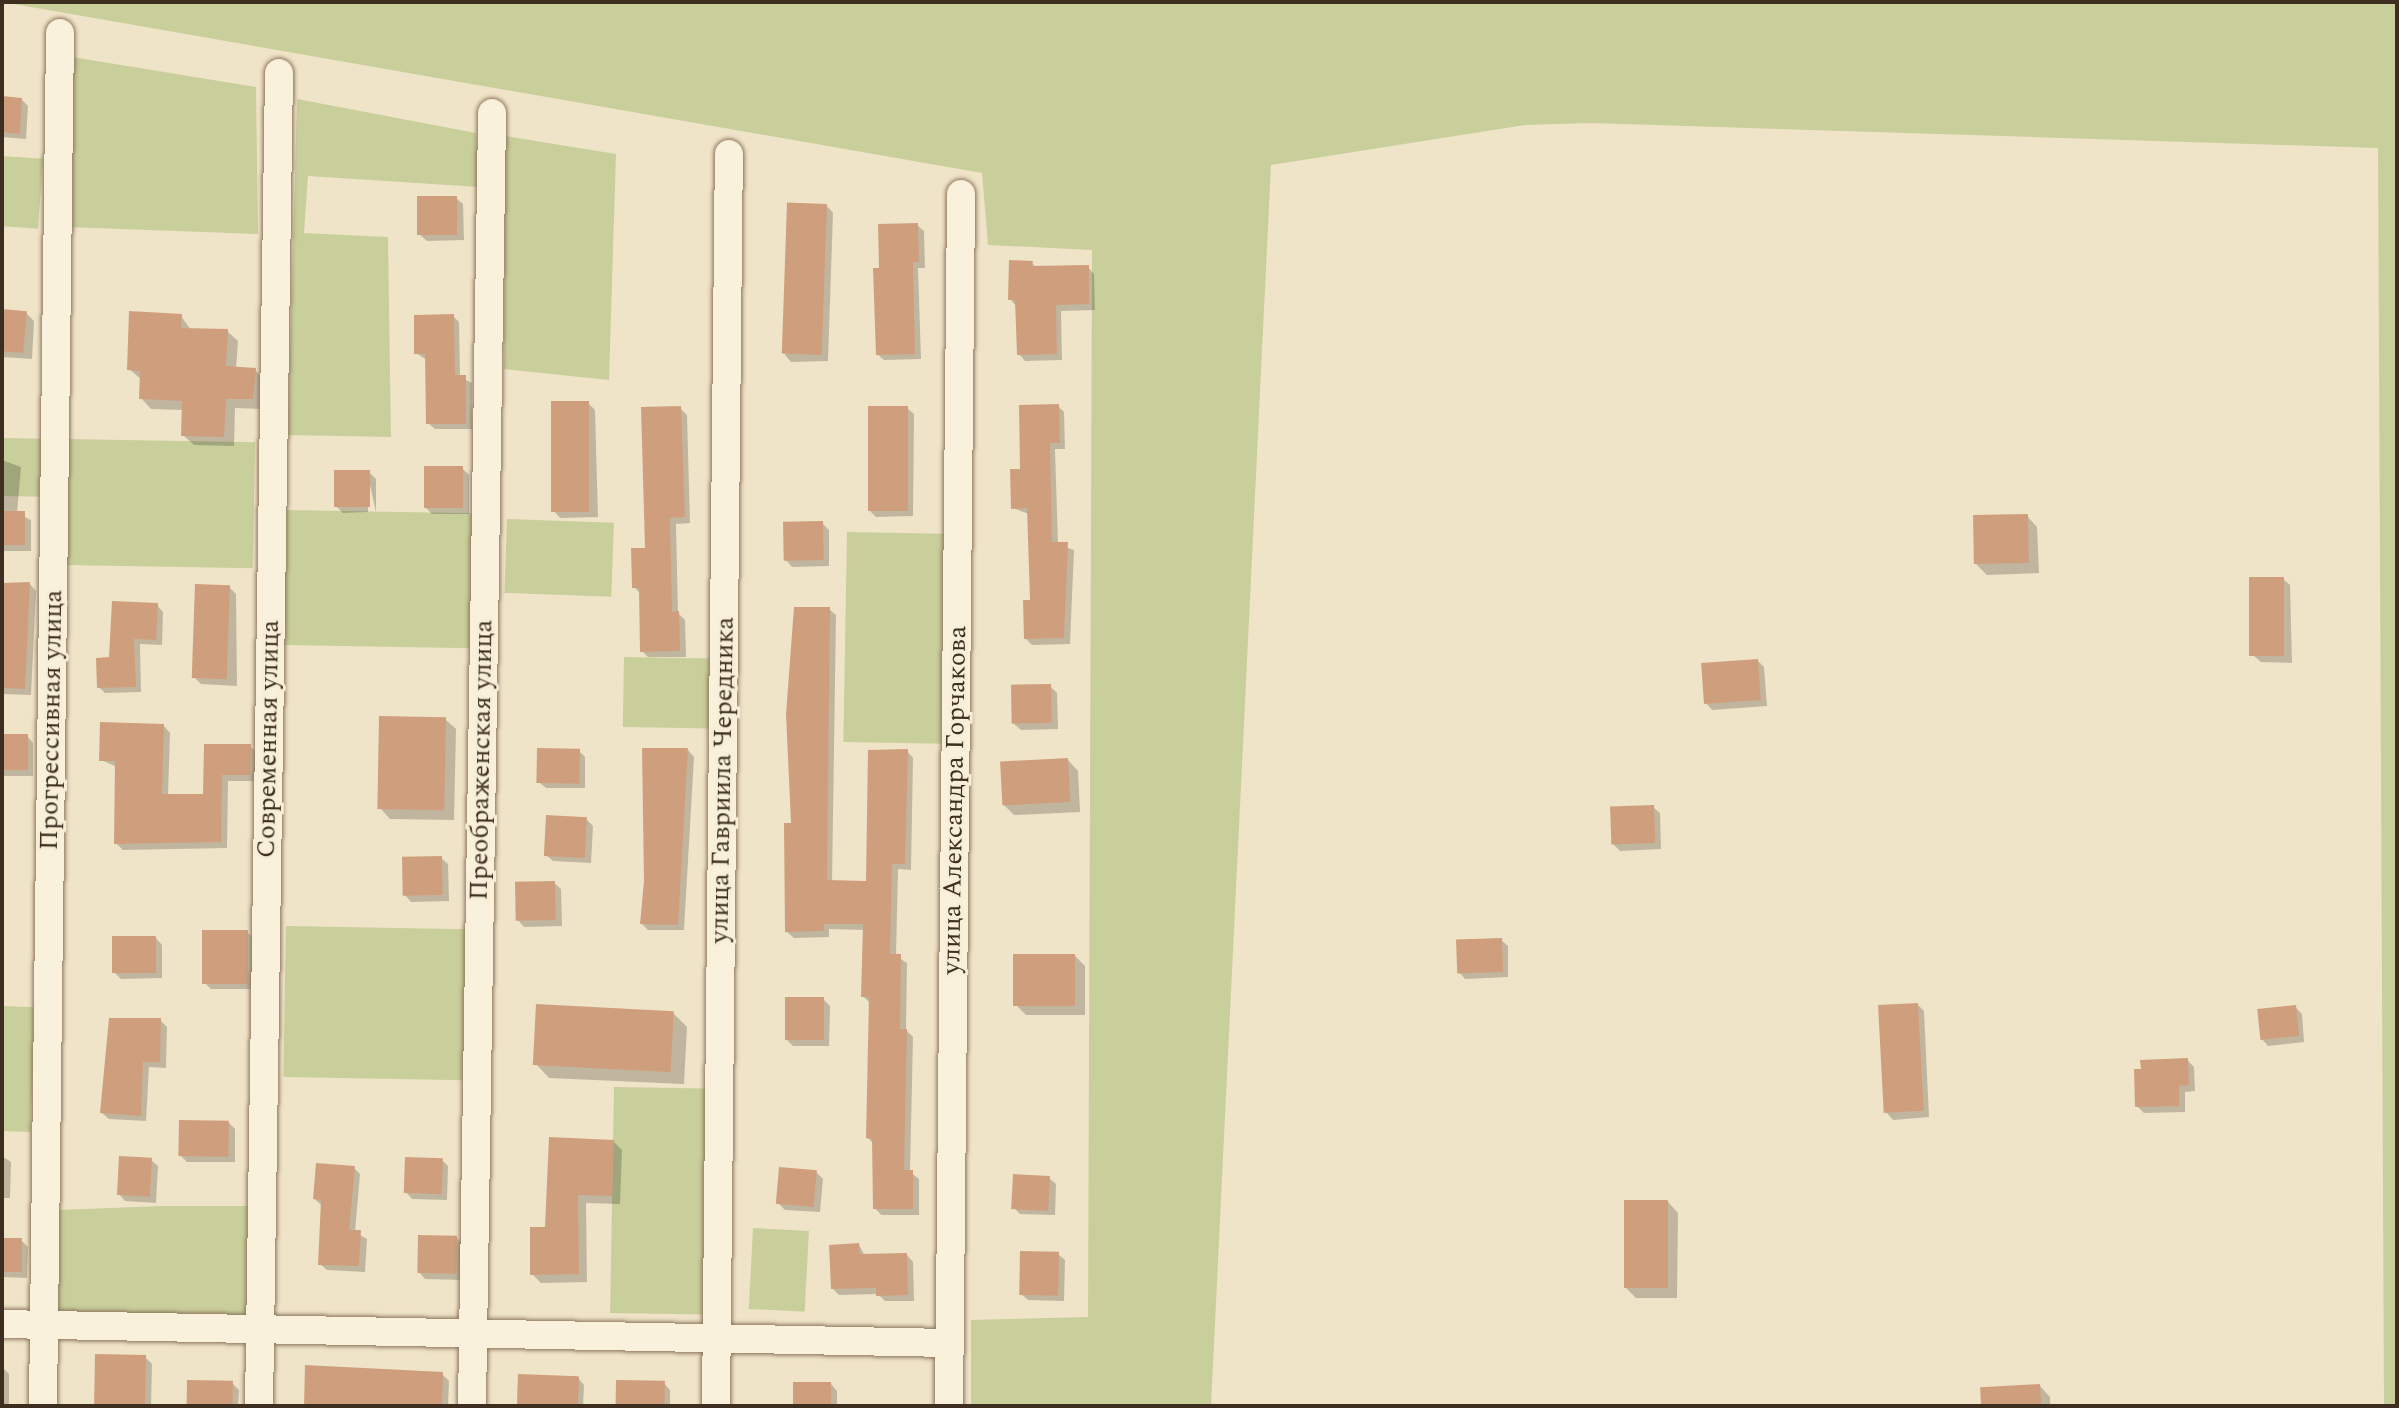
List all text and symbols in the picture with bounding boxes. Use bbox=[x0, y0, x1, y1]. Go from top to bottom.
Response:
street label: Прогрессивная улица bbox=[34, 589, 70, 851]
street label: улица Гавриила Чередника bbox=[705, 616, 741, 944]
street label: Преображенская улица bbox=[464, 619, 500, 901]
street label: Современная улица bbox=[251, 620, 287, 858]
street label: улица Александра Горчакова bbox=[936, 625, 974, 975]

